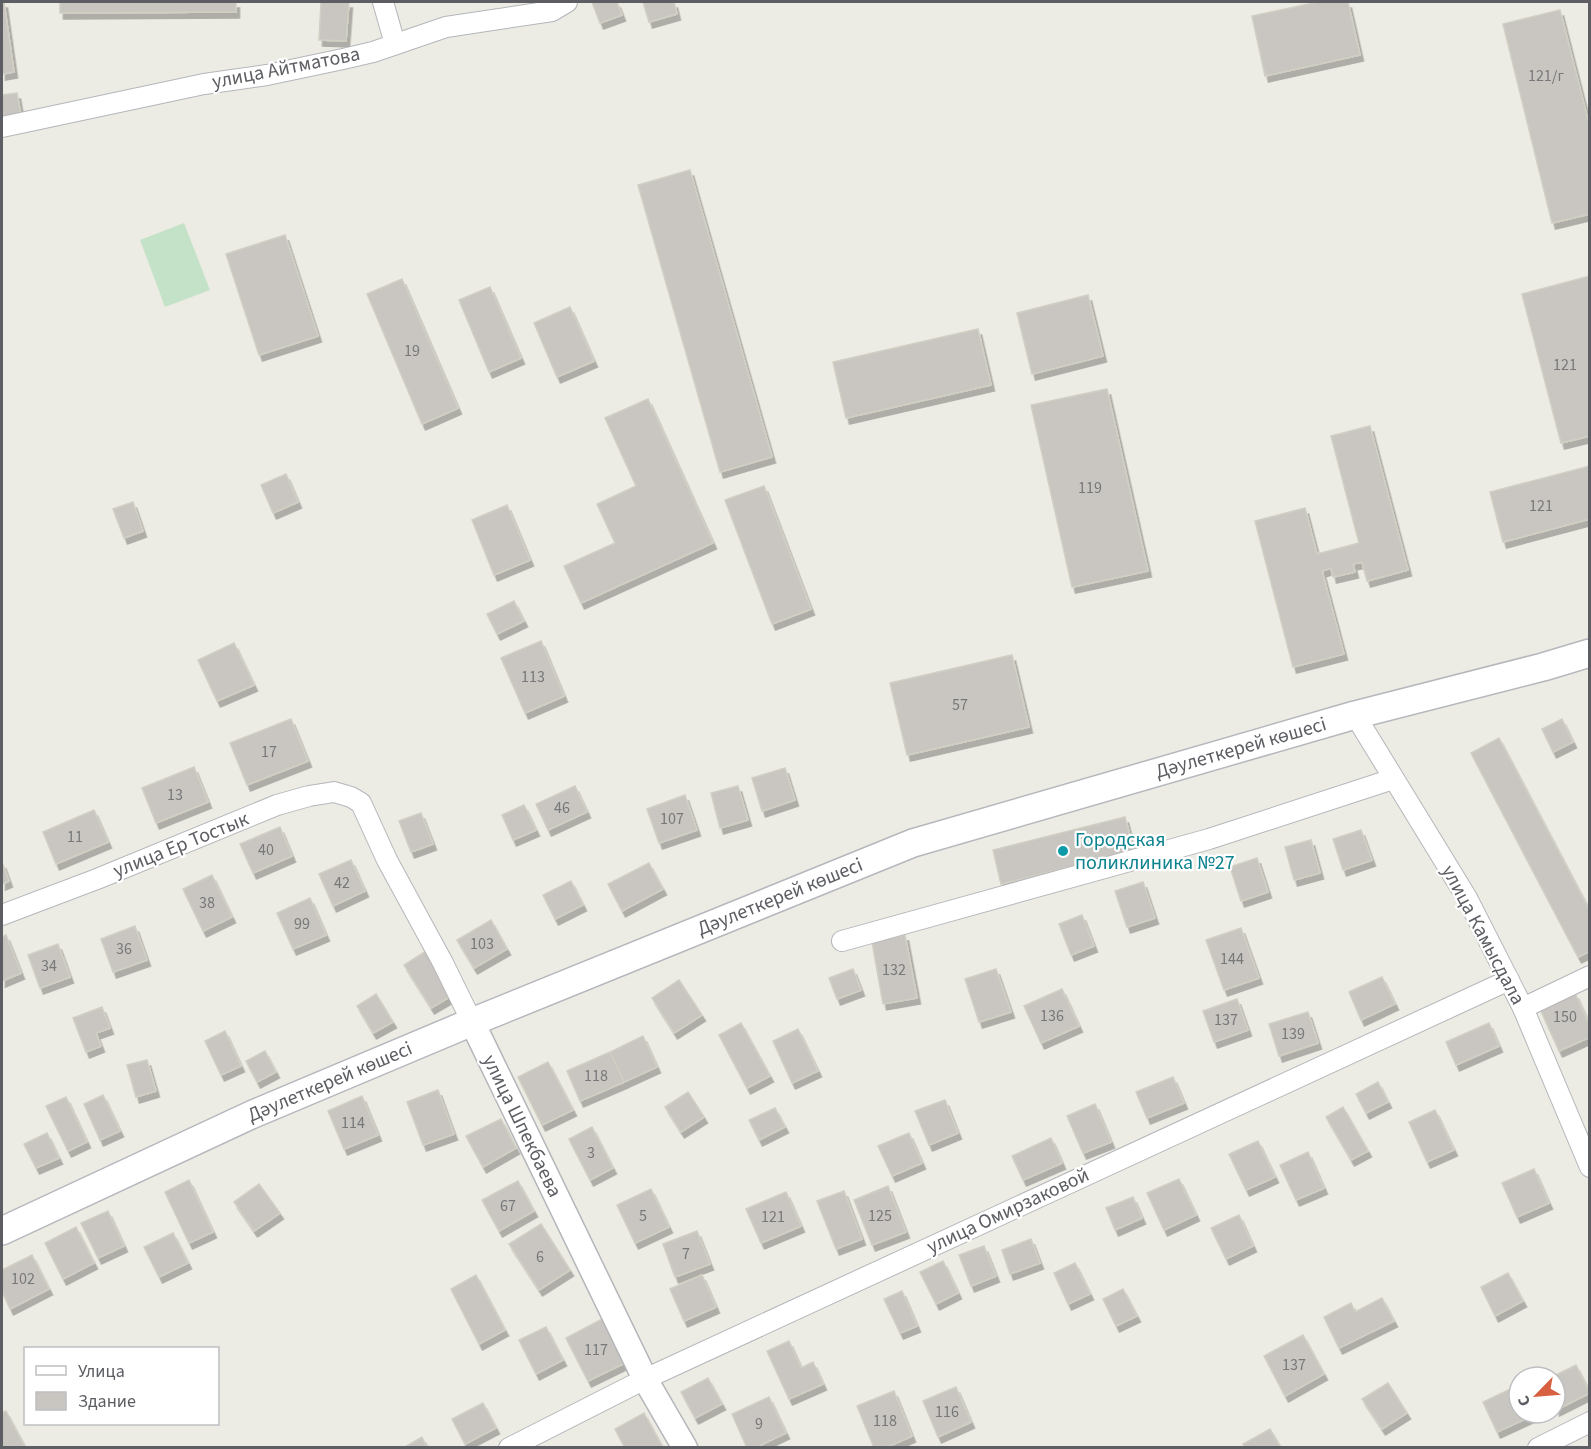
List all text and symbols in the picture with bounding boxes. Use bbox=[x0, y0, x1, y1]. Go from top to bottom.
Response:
street label: улица Айтматова bbox=[210, 40, 362, 96]
house number: 121/г bbox=[1528, 65, 1564, 87]
house number: 19 bbox=[404, 340, 420, 362]
house number: 121 bbox=[1553, 354, 1577, 376]
house number: 119 bbox=[1078, 477, 1102, 499]
house number: 121 bbox=[1529, 495, 1553, 517]
house number: 113 bbox=[521, 666, 545, 688]
house number: 57 bbox=[952, 694, 968, 716]
street label: Дәулеткерей көшесі bbox=[1152, 710, 1330, 786]
house number: 17 bbox=[261, 741, 277, 763]
house number: 13 bbox=[167, 784, 183, 806]
house number: 46 bbox=[554, 797, 570, 819]
street label: улица Ер Тостык bbox=[109, 805, 253, 885]
house number: 107 bbox=[660, 808, 684, 830]
house number: 11 bbox=[67, 826, 83, 848]
place label: Городская поликлиника №27 bbox=[1075, 826, 1235, 877]
house number: 40 bbox=[258, 839, 274, 861]
marker: Городская поликлиника №27 bbox=[1056, 844, 1070, 858]
street label: Дәулеткерей көшесі bbox=[693, 851, 867, 943]
street label: улица Камысдала bbox=[1434, 860, 1532, 1010]
house number: 42 bbox=[334, 872, 350, 894]
house number: 38 bbox=[199, 892, 215, 914]
house number: 99 bbox=[294, 913, 310, 935]
house number: 103 bbox=[470, 933, 494, 955]
house number: 36 bbox=[116, 938, 132, 960]
house number: 144 bbox=[1220, 948, 1244, 970]
house number: 34 bbox=[41, 955, 57, 977]
house number: 132 bbox=[882, 959, 906, 981]
house number: 136 bbox=[1040, 1005, 1064, 1027]
house number: 150 bbox=[1553, 1006, 1577, 1028]
house number: 137 bbox=[1214, 1009, 1238, 1031]
house number: 139 bbox=[1281, 1023, 1305, 1045]
street label: Дәулеткерей көшесі bbox=[243, 1035, 417, 1129]
street label: улица Шпекбаева bbox=[475, 1050, 569, 1202]
house number: 118 bbox=[584, 1065, 608, 1087]
house number: 114 bbox=[341, 1112, 365, 1134]
house number: 3 bbox=[587, 1142, 595, 1164]
street label: улица Омирзаковой bbox=[922, 1161, 1094, 1261]
house number: 67 bbox=[500, 1195, 516, 1217]
house number: 5 bbox=[639, 1205, 647, 1227]
house number: 125 bbox=[868, 1205, 892, 1227]
house number: 121 bbox=[761, 1206, 785, 1228]
house number: 7 bbox=[682, 1243, 690, 1265]
house number: 6 bbox=[536, 1246, 544, 1268]
house number: 102 bbox=[11, 1268, 35, 1290]
house number: 117 bbox=[584, 1339, 608, 1361]
legend bbox=[24, 1347, 219, 1425]
house number: 137 bbox=[1282, 1354, 1306, 1376]
text: Улица bbox=[78, 1359, 125, 1384]
north arrow bbox=[1507, 1365, 1567, 1425]
text: Здание bbox=[78, 1389, 136, 1414]
text: С bbox=[1512, 1392, 1536, 1410]
house number: 116 bbox=[935, 1401, 959, 1423]
house number: 118 bbox=[873, 1410, 897, 1432]
house number: 9 bbox=[755, 1413, 763, 1435]

